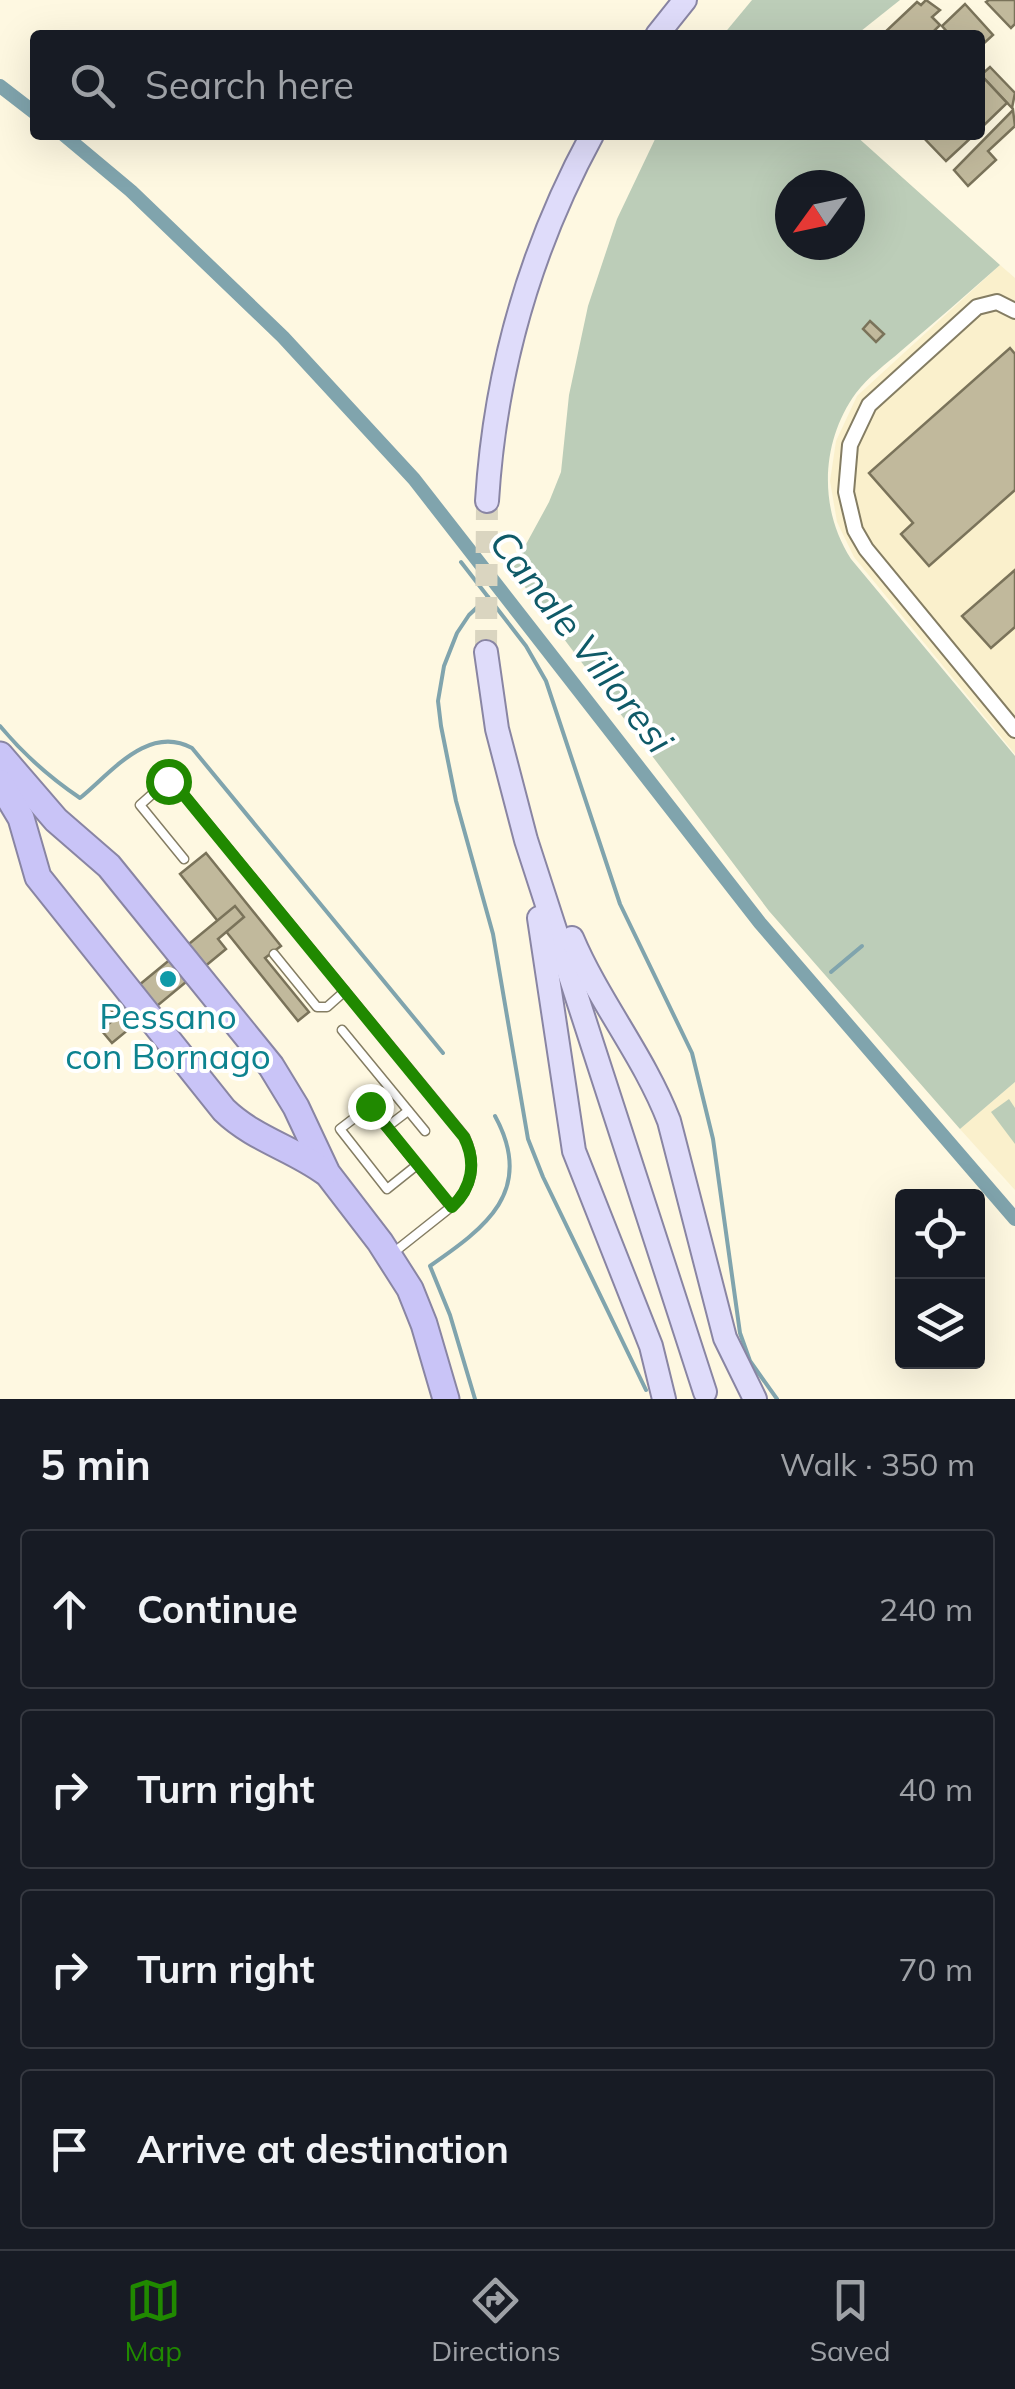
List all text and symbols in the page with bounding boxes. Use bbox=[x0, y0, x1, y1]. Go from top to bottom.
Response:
search box bbox=[30, 30, 985, 140]
icon: search bbox=[65, 58, 120, 113]
text: Search here bbox=[145, 61, 354, 109]
north arrow bbox=[775, 170, 865, 260]
water label: Canale Villoresi bbox=[480, 520, 685, 763]
route start bbox=[146, 759, 192, 805]
marker: Pessano con Bornago bbox=[157, 968, 179, 990]
place label: Pessano con Bornago bbox=[65, 994, 271, 1078]
route end bbox=[348, 1084, 394, 1130]
map controls bbox=[895, 1189, 985, 1369]
button: locate bbox=[895, 1189, 985, 1279]
button: layers bbox=[895, 1279, 985, 1369]
text: 5 min bbox=[40, 1438, 151, 1491]
text: Walk · 350 m bbox=[780, 1444, 975, 1484]
icon: ahead bbox=[42, 1582, 97, 1637]
text: Continue bbox=[137, 1585, 298, 1633]
text: 240 m bbox=[879, 1589, 973, 1629]
icon: right bbox=[42, 1762, 97, 1817]
text: Turn right bbox=[137, 1765, 314, 1813]
text: 40 m bbox=[898, 1769, 973, 1809]
icon: right bbox=[42, 1942, 97, 1997]
text: Turn right bbox=[137, 1945, 314, 1993]
text: 70 m bbox=[898, 1949, 973, 1989]
icon: arrive bbox=[42, 2122, 97, 2177]
text: Arrive at destination bbox=[137, 2125, 509, 2173]
tab: Map bbox=[125, 2273, 182, 2368]
tab: Directions bbox=[431, 2273, 561, 2368]
tab: Saved bbox=[810, 2273, 890, 2368]

